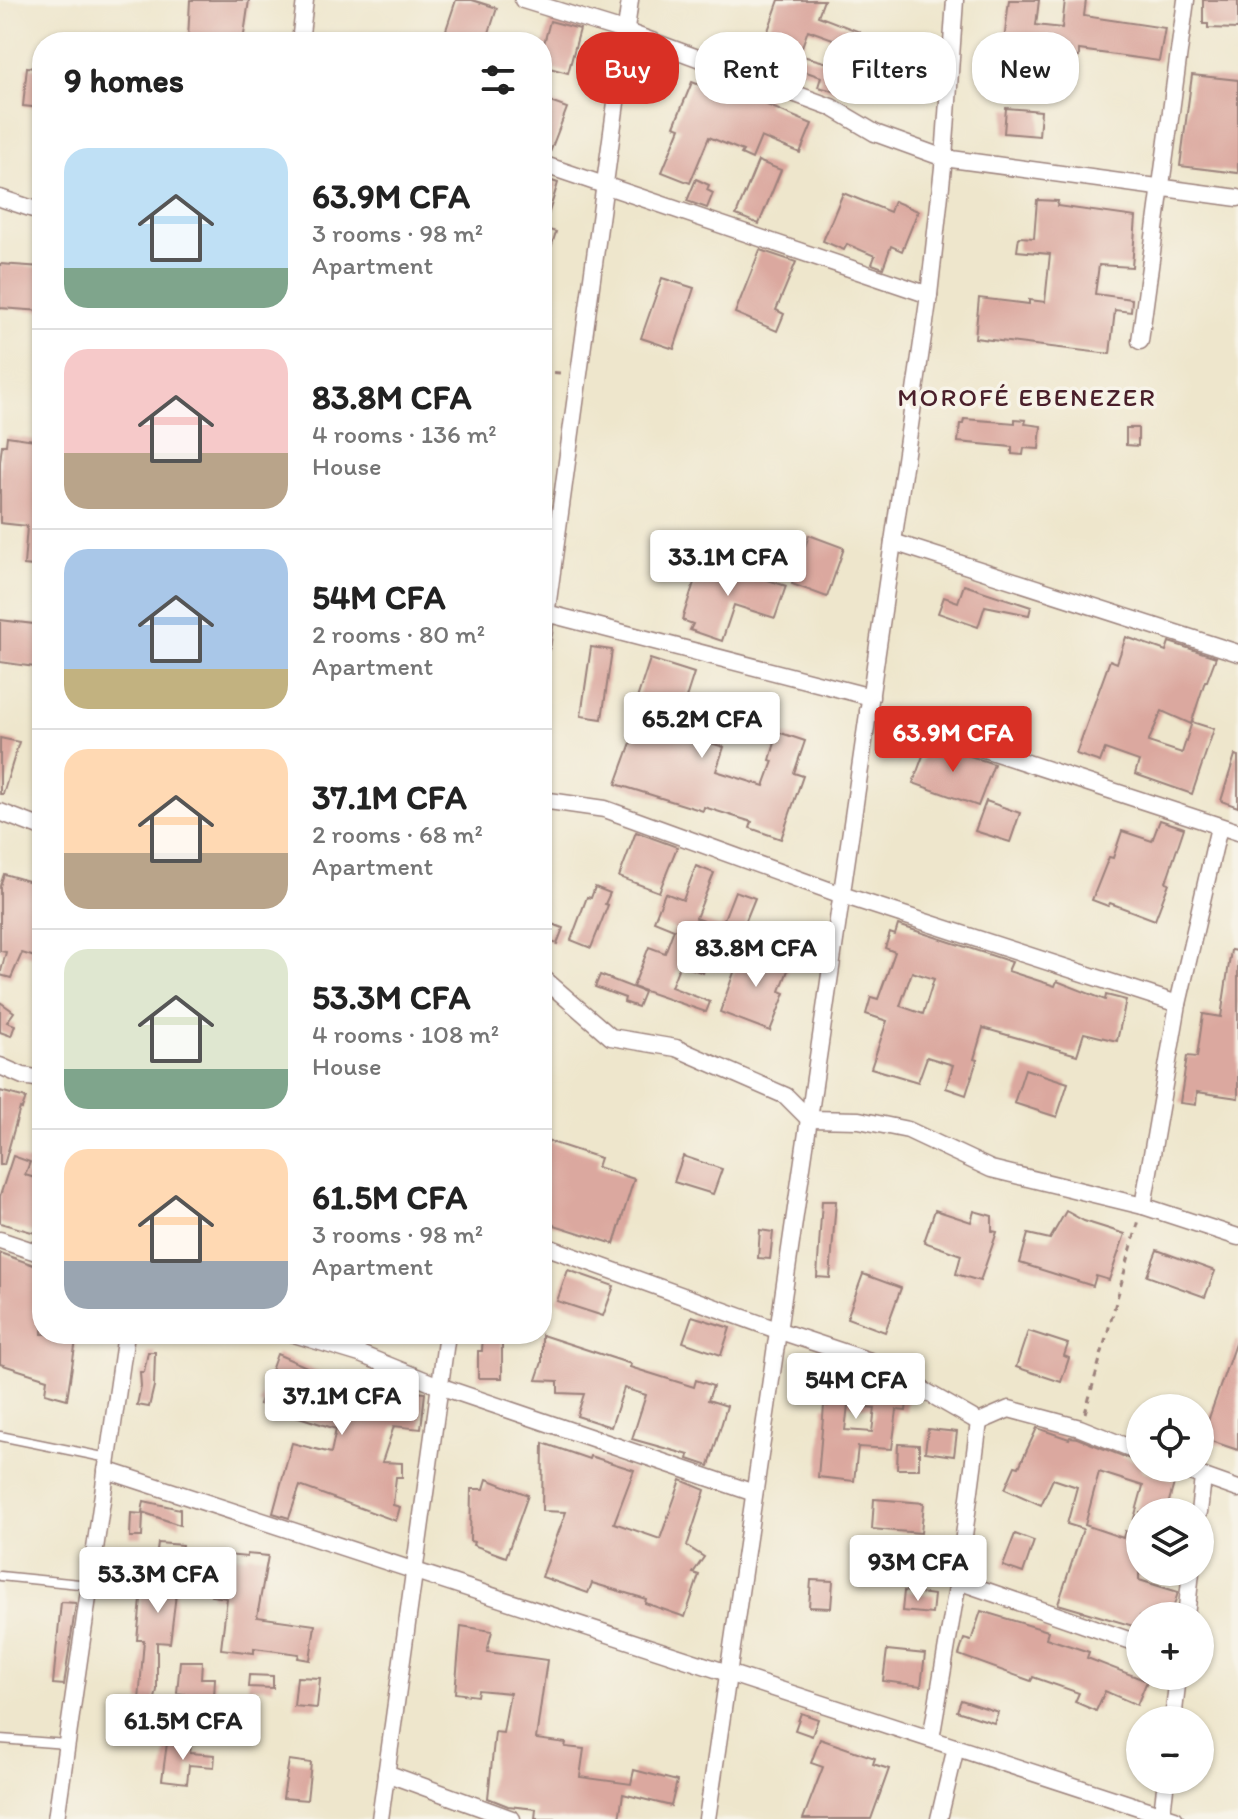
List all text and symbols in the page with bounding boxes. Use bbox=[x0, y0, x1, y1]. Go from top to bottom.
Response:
chip: Buy bbox=[576, 32, 679, 104]
chip: Rent bbox=[695, 32, 807, 104]
chip: Filters bbox=[823, 32, 956, 104]
chip: New bbox=[972, 32, 1079, 104]
icon: filters bbox=[476, 58, 520, 102]
text: 9 homes bbox=[64, 60, 184, 101]
text: 63.9M CFA bbox=[312, 176, 470, 217]
icon: home bbox=[128, 180, 224, 276]
text: 3 rooms · 98 m² bbox=[312, 217, 483, 249]
text: Apartment bbox=[312, 249, 433, 281]
text: 83.8M CFA bbox=[312, 377, 471, 418]
icon: home bbox=[128, 381, 224, 477]
district label: MOROFÉ EBENEZER bbox=[897, 381, 1157, 413]
text: 4 rooms · 136 m² bbox=[312, 418, 497, 450]
text: House bbox=[312, 450, 382, 482]
pin: 33.1M CFA bbox=[636, 530, 820, 598]
text: 33.1M CFA bbox=[668, 540, 788, 572]
text: 54M CFA bbox=[312, 577, 446, 618]
icon: home bbox=[128, 581, 224, 677]
text: 2 rooms · 80 m² bbox=[312, 618, 485, 650]
text: Apartment bbox=[312, 650, 433, 682]
pin: 65.2M CFA bbox=[610, 692, 794, 760]
text: 65.2M CFA bbox=[642, 702, 762, 734]
pin: 63.9M CFA bbox=[861, 706, 1045, 774]
text: 63.9M CFA bbox=[893, 716, 1013, 748]
text: 37.1M CFA bbox=[312, 777, 467, 818]
icon: home bbox=[128, 781, 224, 877]
text: 2 rooms · 68 m² bbox=[312, 818, 483, 850]
text: Apartment bbox=[312, 850, 433, 882]
pin: 83.8M CFA bbox=[664, 921, 848, 989]
text: 83.8M CFA bbox=[695, 931, 817, 963]
text: 53.3M CFA bbox=[312, 977, 471, 1018]
icon: home bbox=[128, 981, 224, 1077]
text: 4 rooms · 108 m² bbox=[312, 1018, 499, 1050]
text: House bbox=[312, 1050, 382, 1082]
text: 61.5M CFA bbox=[312, 1177, 467, 1218]
icon: home bbox=[128, 1181, 224, 1277]
text: 3 rooms · 98 m² bbox=[312, 1218, 483, 1250]
text: Apartment bbox=[312, 1250, 433, 1282]
pin: 54M CFA bbox=[782, 1353, 930, 1421]
text: 54M CFA bbox=[805, 1363, 907, 1395]
pin: 37.1M CFA bbox=[250, 1369, 434, 1437]
text: 37.1M CFA bbox=[283, 1379, 401, 1411]
map controls bbox=[1126, 1394, 1214, 1794]
button: locate bbox=[1126, 1394, 1214, 1482]
button: layers bbox=[1126, 1498, 1214, 1586]
pin: 93M CFA bbox=[844, 1535, 992, 1603]
text: 93M CFA bbox=[868, 1545, 968, 1577]
pin: 53.3M CFA bbox=[66, 1547, 250, 1615]
text: 53.3M CFA bbox=[97, 1557, 219, 1589]
button: + bbox=[1126, 1602, 1214, 1690]
pin: 61.5M CFA bbox=[91, 1694, 275, 1762]
text: 61.5M CFA bbox=[124, 1704, 242, 1736]
button: − bbox=[1126, 1706, 1214, 1794]

